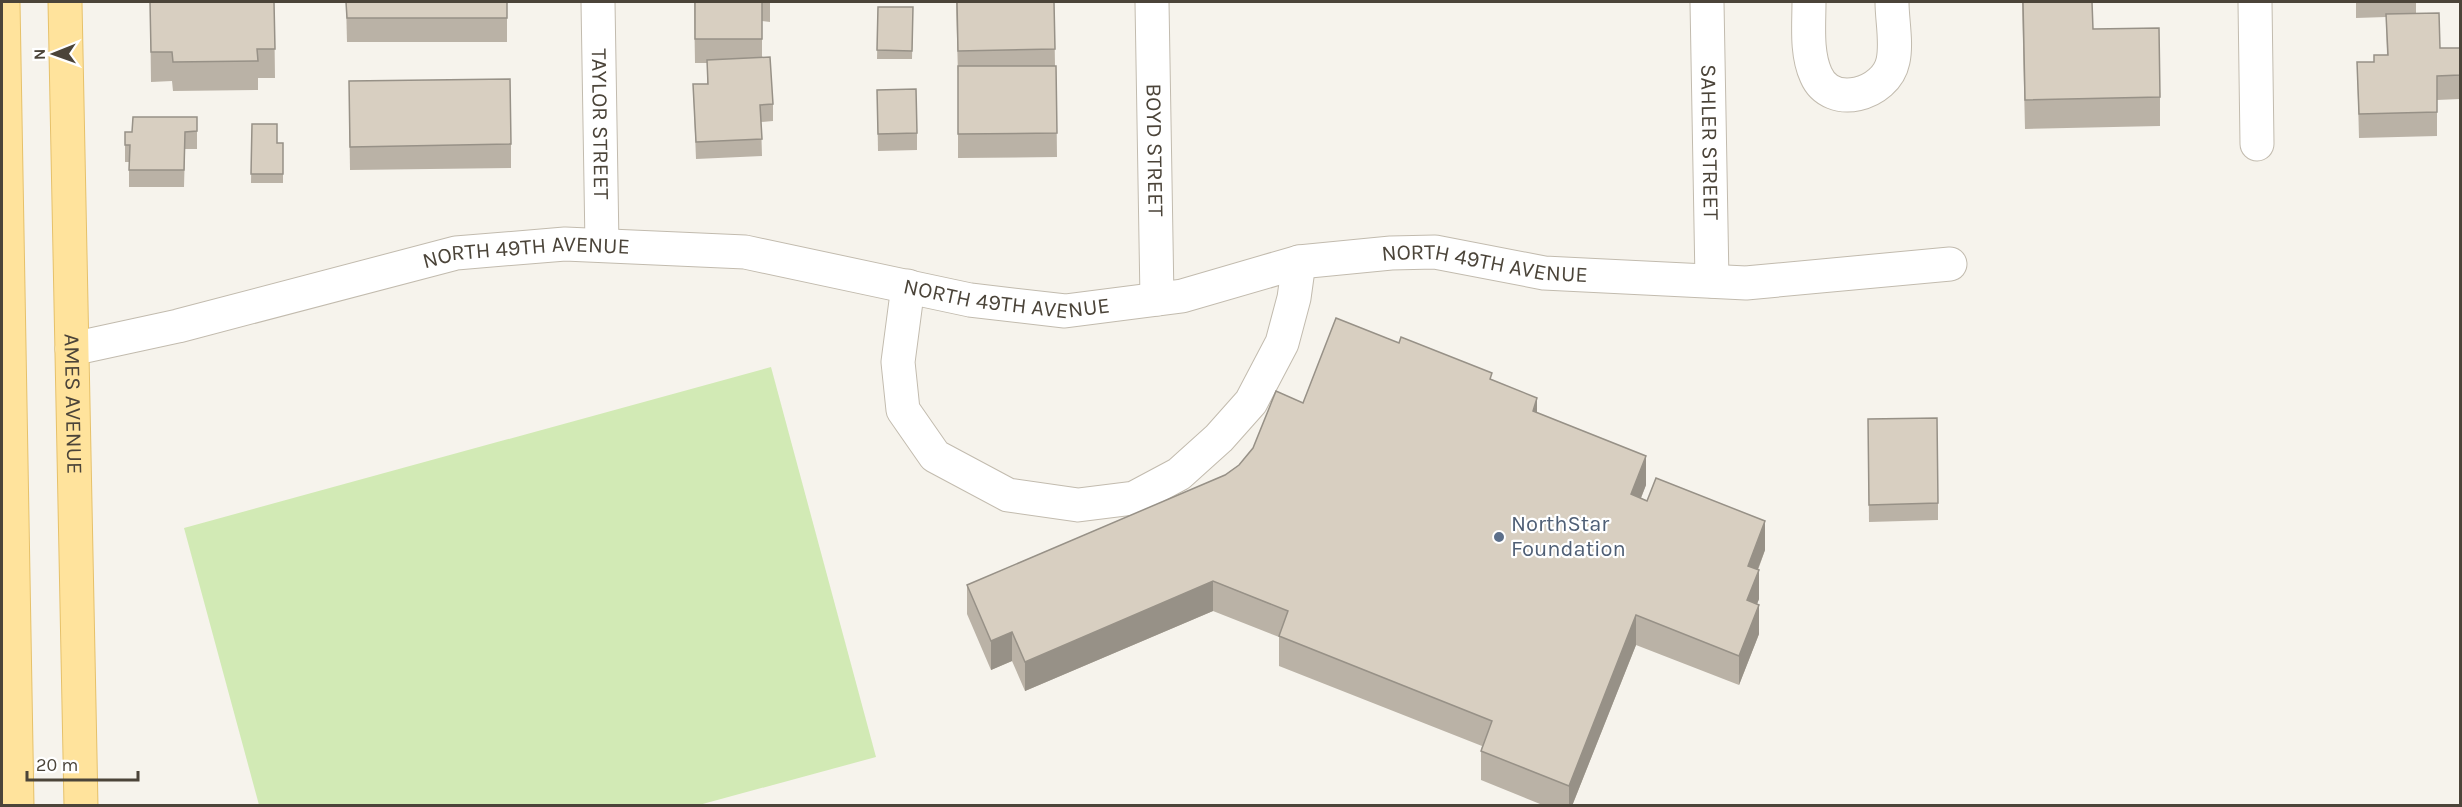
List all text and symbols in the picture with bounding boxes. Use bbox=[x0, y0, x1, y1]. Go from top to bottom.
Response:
north arrow bbox=[24, 24, 84, 84]
text: N bbox=[30, 48, 49, 60]
street label: TAYLOR STREET bbox=[586, 48, 614, 200]
street label: SAHLER STREET bbox=[1695, 64, 1724, 220]
street label: BOYD STREET bbox=[1140, 83, 1169, 217]
street label: NORTH 49TH AVENUE bbox=[420, 231, 630, 274]
street label: NORTH 49TH AVENUE bbox=[1380, 239, 1588, 288]
street label: NORTH 49TH AVENUE bbox=[901, 273, 1111, 324]
street label: AMES AVENUE bbox=[59, 333, 87, 475]
place label: NorthStar Foundation bbox=[1511, 511, 1626, 562]
marker: NorthStar Foundation bbox=[1492, 530, 1506, 544]
scale bar bbox=[27, 744, 138, 782]
text: 20 m bbox=[36, 754, 78, 776]

